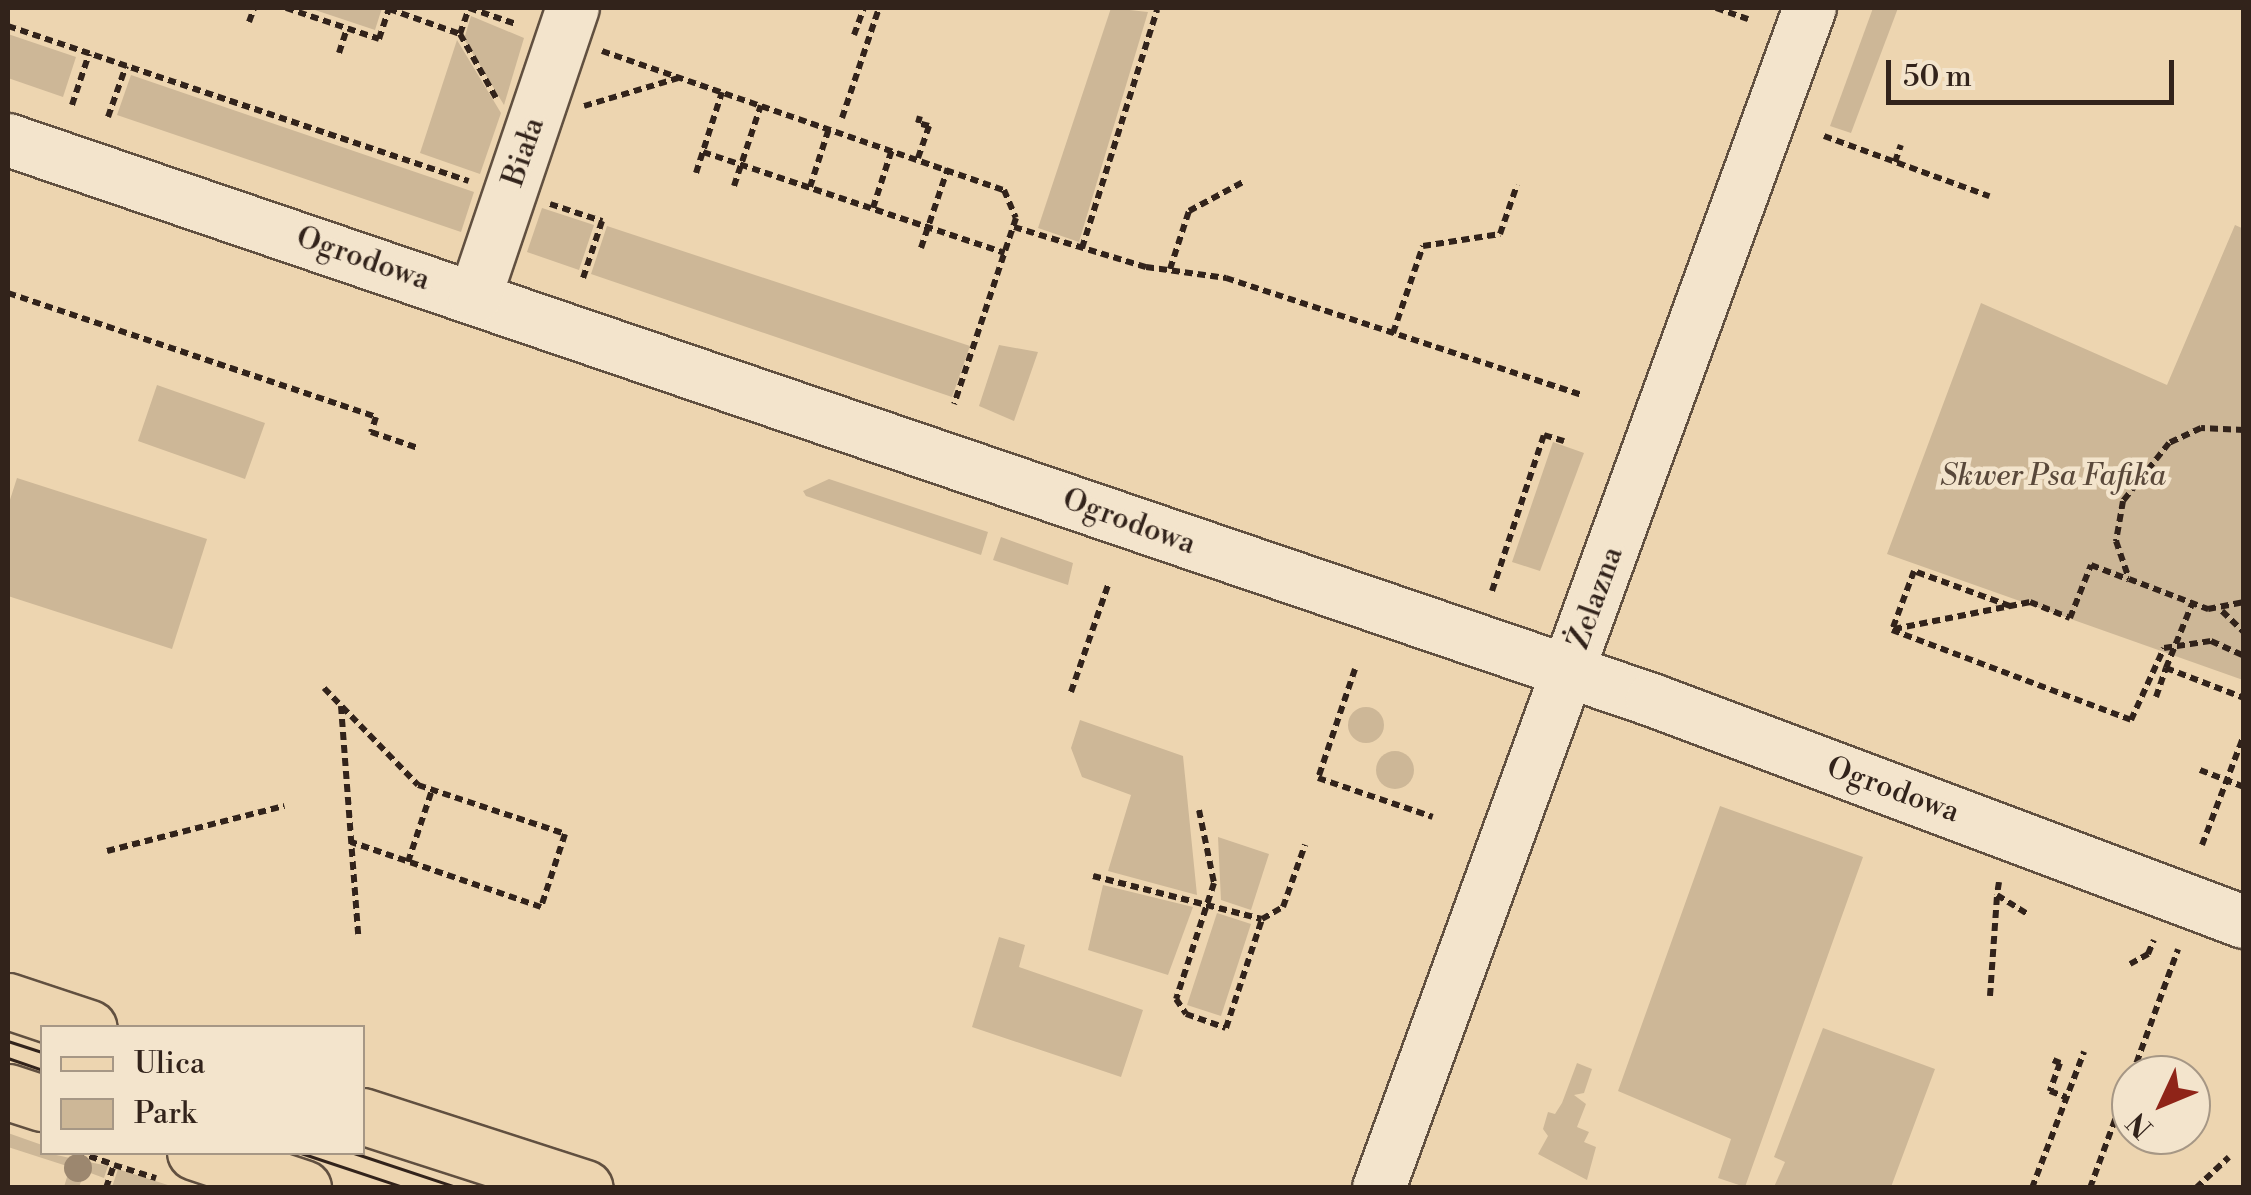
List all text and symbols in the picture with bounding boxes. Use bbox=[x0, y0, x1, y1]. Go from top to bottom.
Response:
scale bar bbox=[1891, 40, 2178, 102]
text: 50 m bbox=[1903, 58, 1972, 96]
street label: Biała bbox=[496, 113, 552, 191]
street label: Ogrodowa bbox=[292, 219, 434, 299]
park label: Skwer Psa Fafika bbox=[1940, 458, 2166, 494]
street label: Ogrodowa bbox=[1058, 481, 1200, 563]
street label: Żelazna bbox=[1561, 542, 1631, 654]
street label: Ogrodowa bbox=[1822, 749, 1964, 831]
legend bbox=[40, 1025, 365, 1155]
text: Ulica bbox=[134, 1045, 205, 1083]
north arrow bbox=[2111, 1055, 2211, 1155]
text: Park bbox=[134, 1095, 196, 1133]
text: N bbox=[2120, 1105, 2161, 1145]

